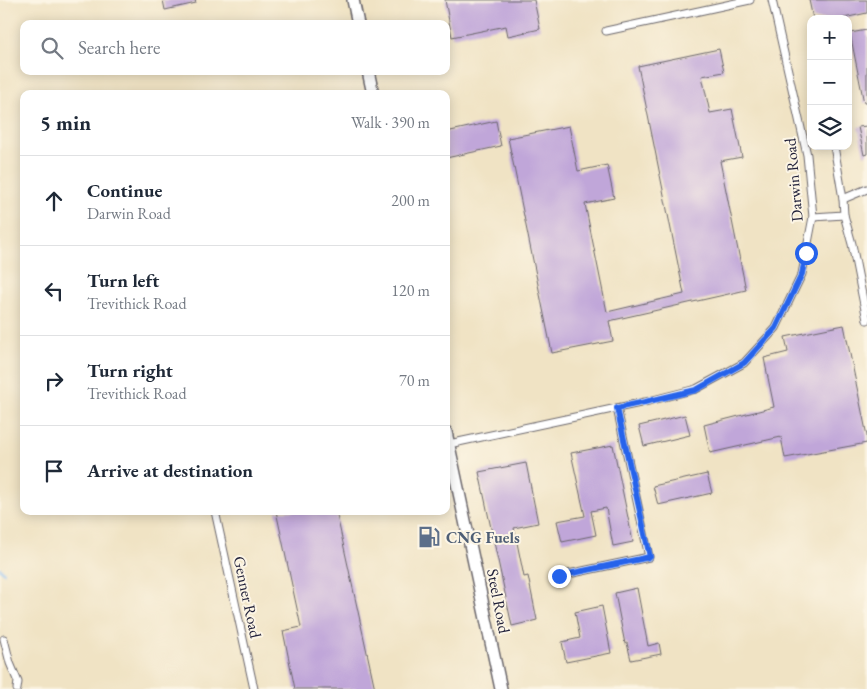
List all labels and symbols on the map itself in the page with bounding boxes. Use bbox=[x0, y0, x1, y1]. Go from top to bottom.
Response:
street label: Darwin Road bbox=[779, 136, 808, 223]
route start bbox=[795, 242, 818, 265]
fuel station icon: CNG Fuels bbox=[416, 524, 442, 550]
place label: CNG Fuels bbox=[446, 527, 520, 548]
street label: Genner Road bbox=[229, 554, 267, 641]
route end bbox=[548, 565, 571, 588]
street label: Steel Road bbox=[482, 567, 515, 636]

